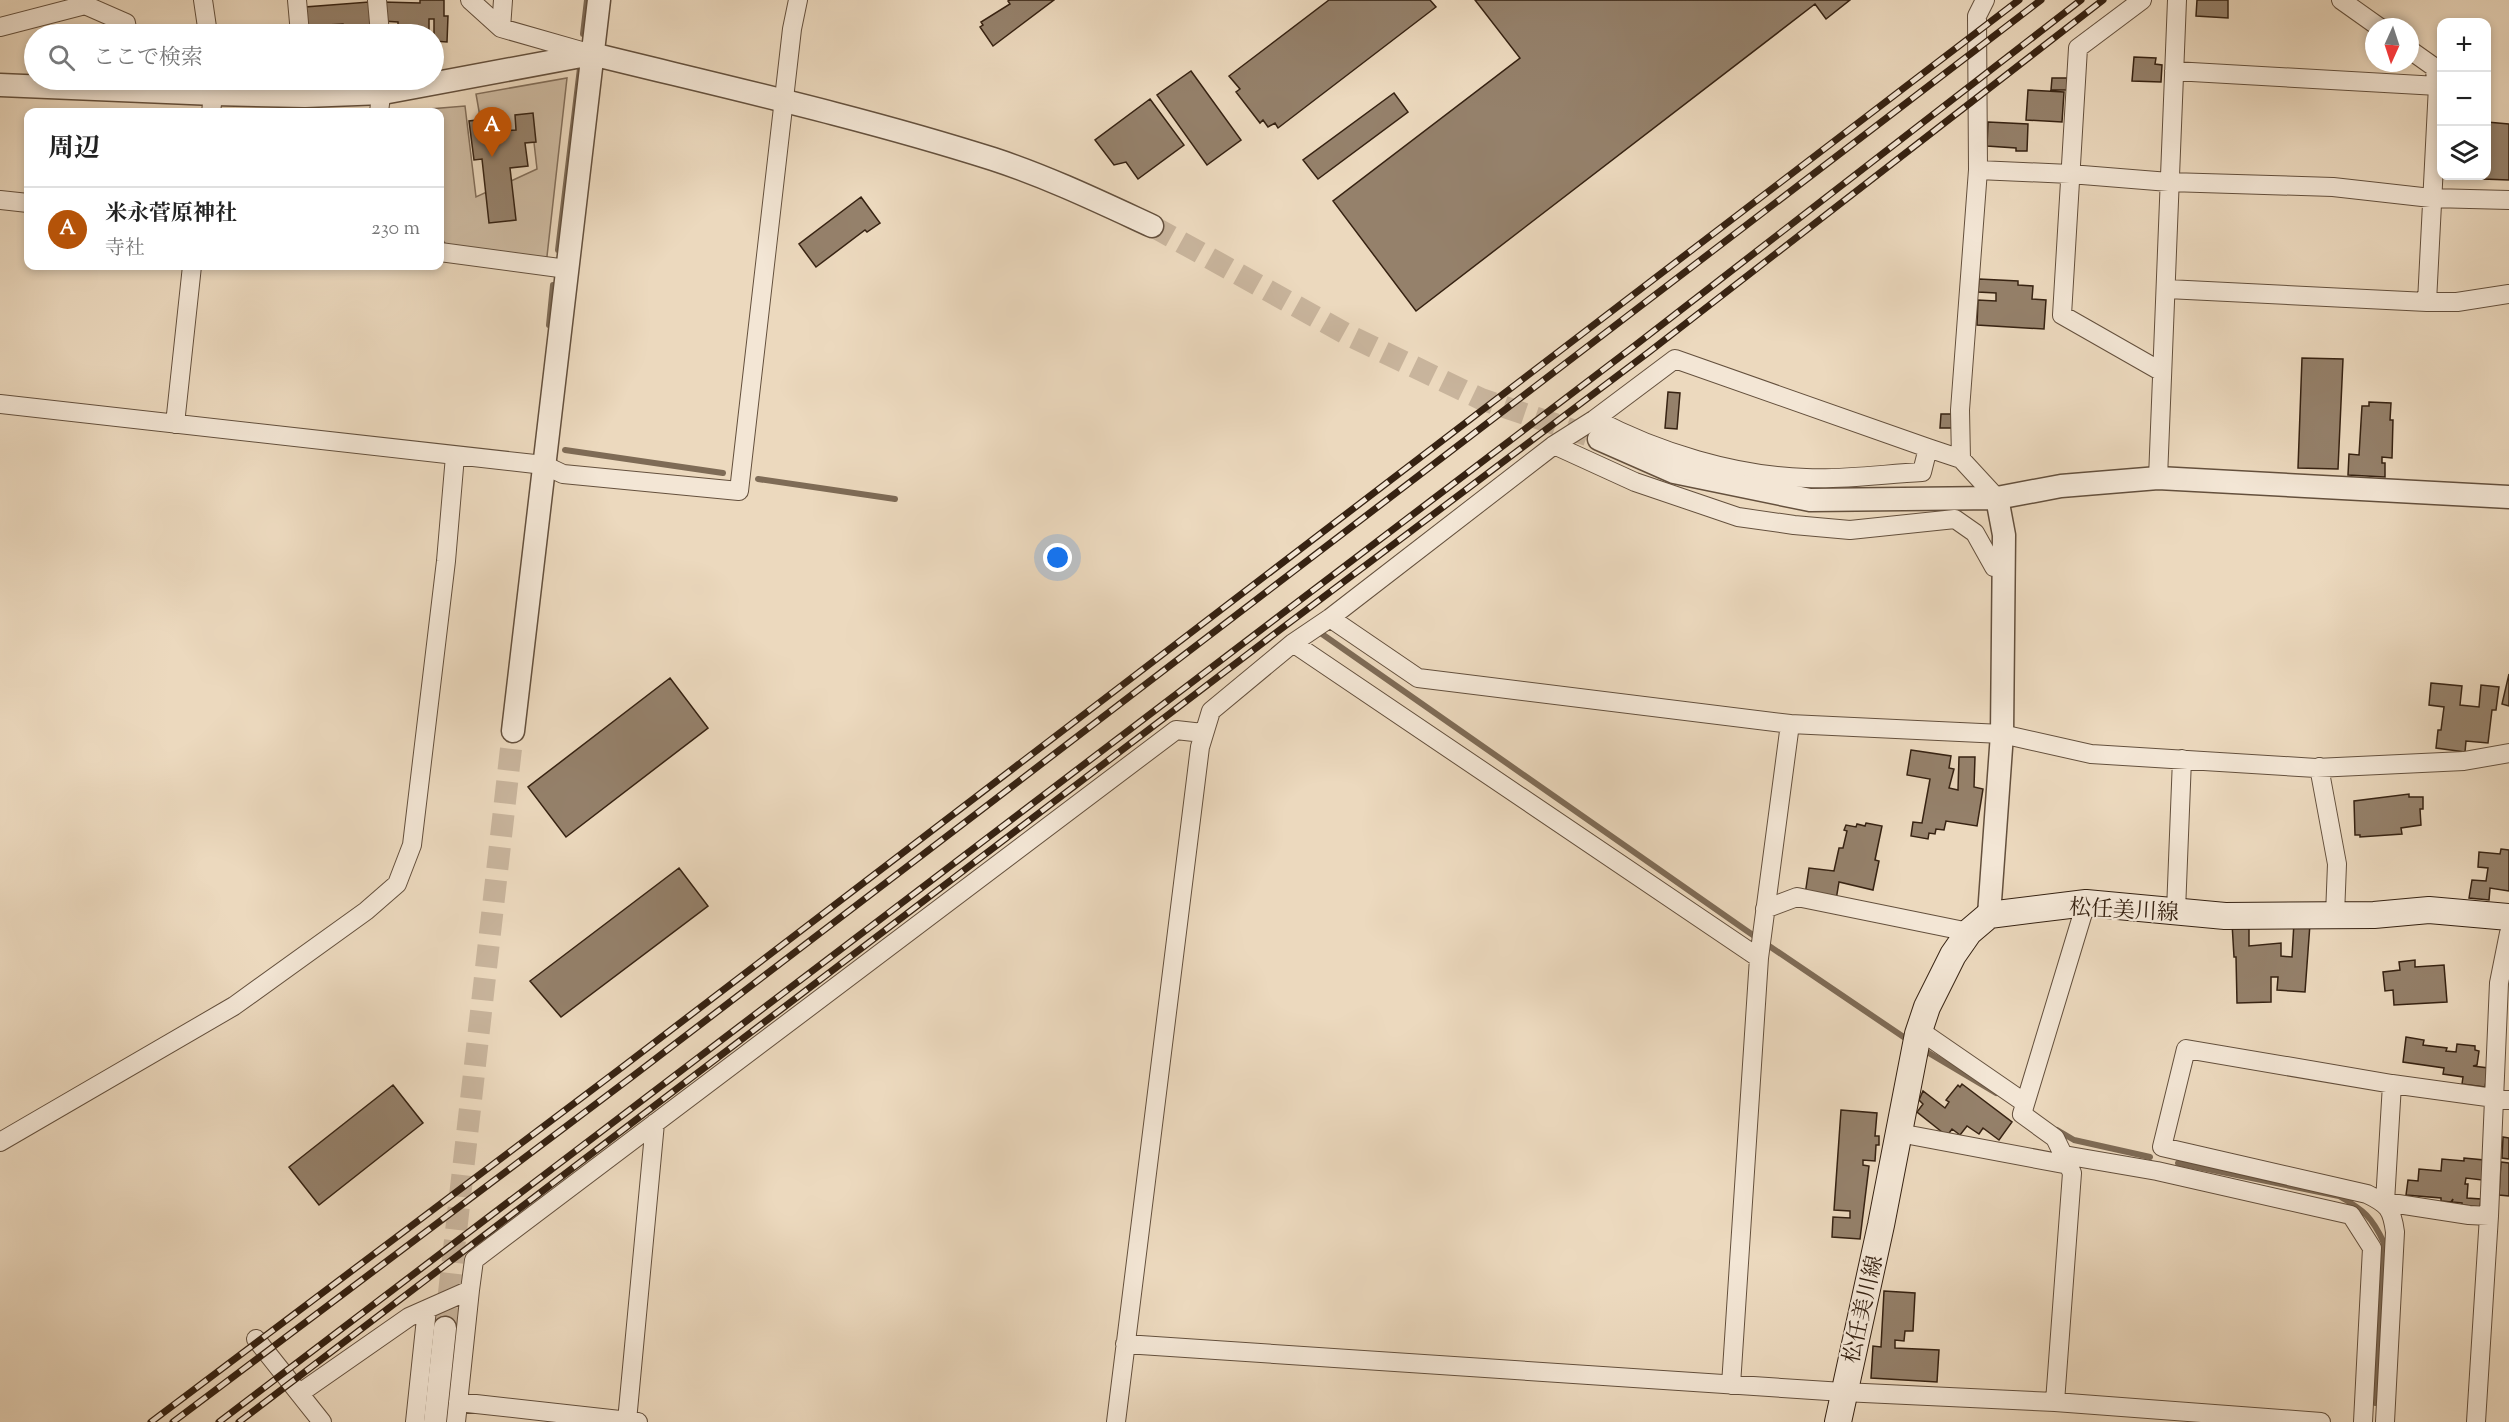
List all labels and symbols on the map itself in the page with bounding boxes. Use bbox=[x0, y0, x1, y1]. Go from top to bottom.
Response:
north arrow bbox=[2365, 18, 2419, 72]
pin: A bbox=[472, 108, 512, 157]
your location bbox=[1043, 543, 1072, 572]
street label: 松任美川線 bbox=[2068, 893, 2180, 931]
street label: 松任美川線 bbox=[1837, 1252, 1893, 1367]

